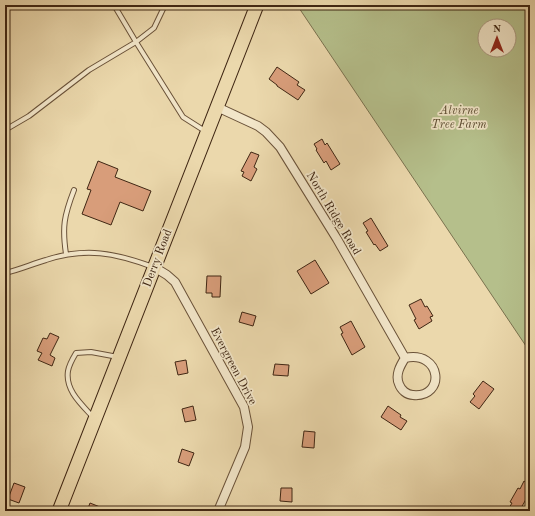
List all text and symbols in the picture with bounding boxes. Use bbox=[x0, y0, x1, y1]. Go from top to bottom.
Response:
north arrow bbox=[477, 18, 517, 58]
text: N bbox=[493, 24, 502, 35]
park label: Alvirne Tree Farm bbox=[431, 105, 487, 131]
street label: North Ridge Road bbox=[304, 170, 363, 257]
street label: Derry Road bbox=[141, 228, 174, 289]
street label: Evergreen Drive bbox=[208, 326, 259, 408]

